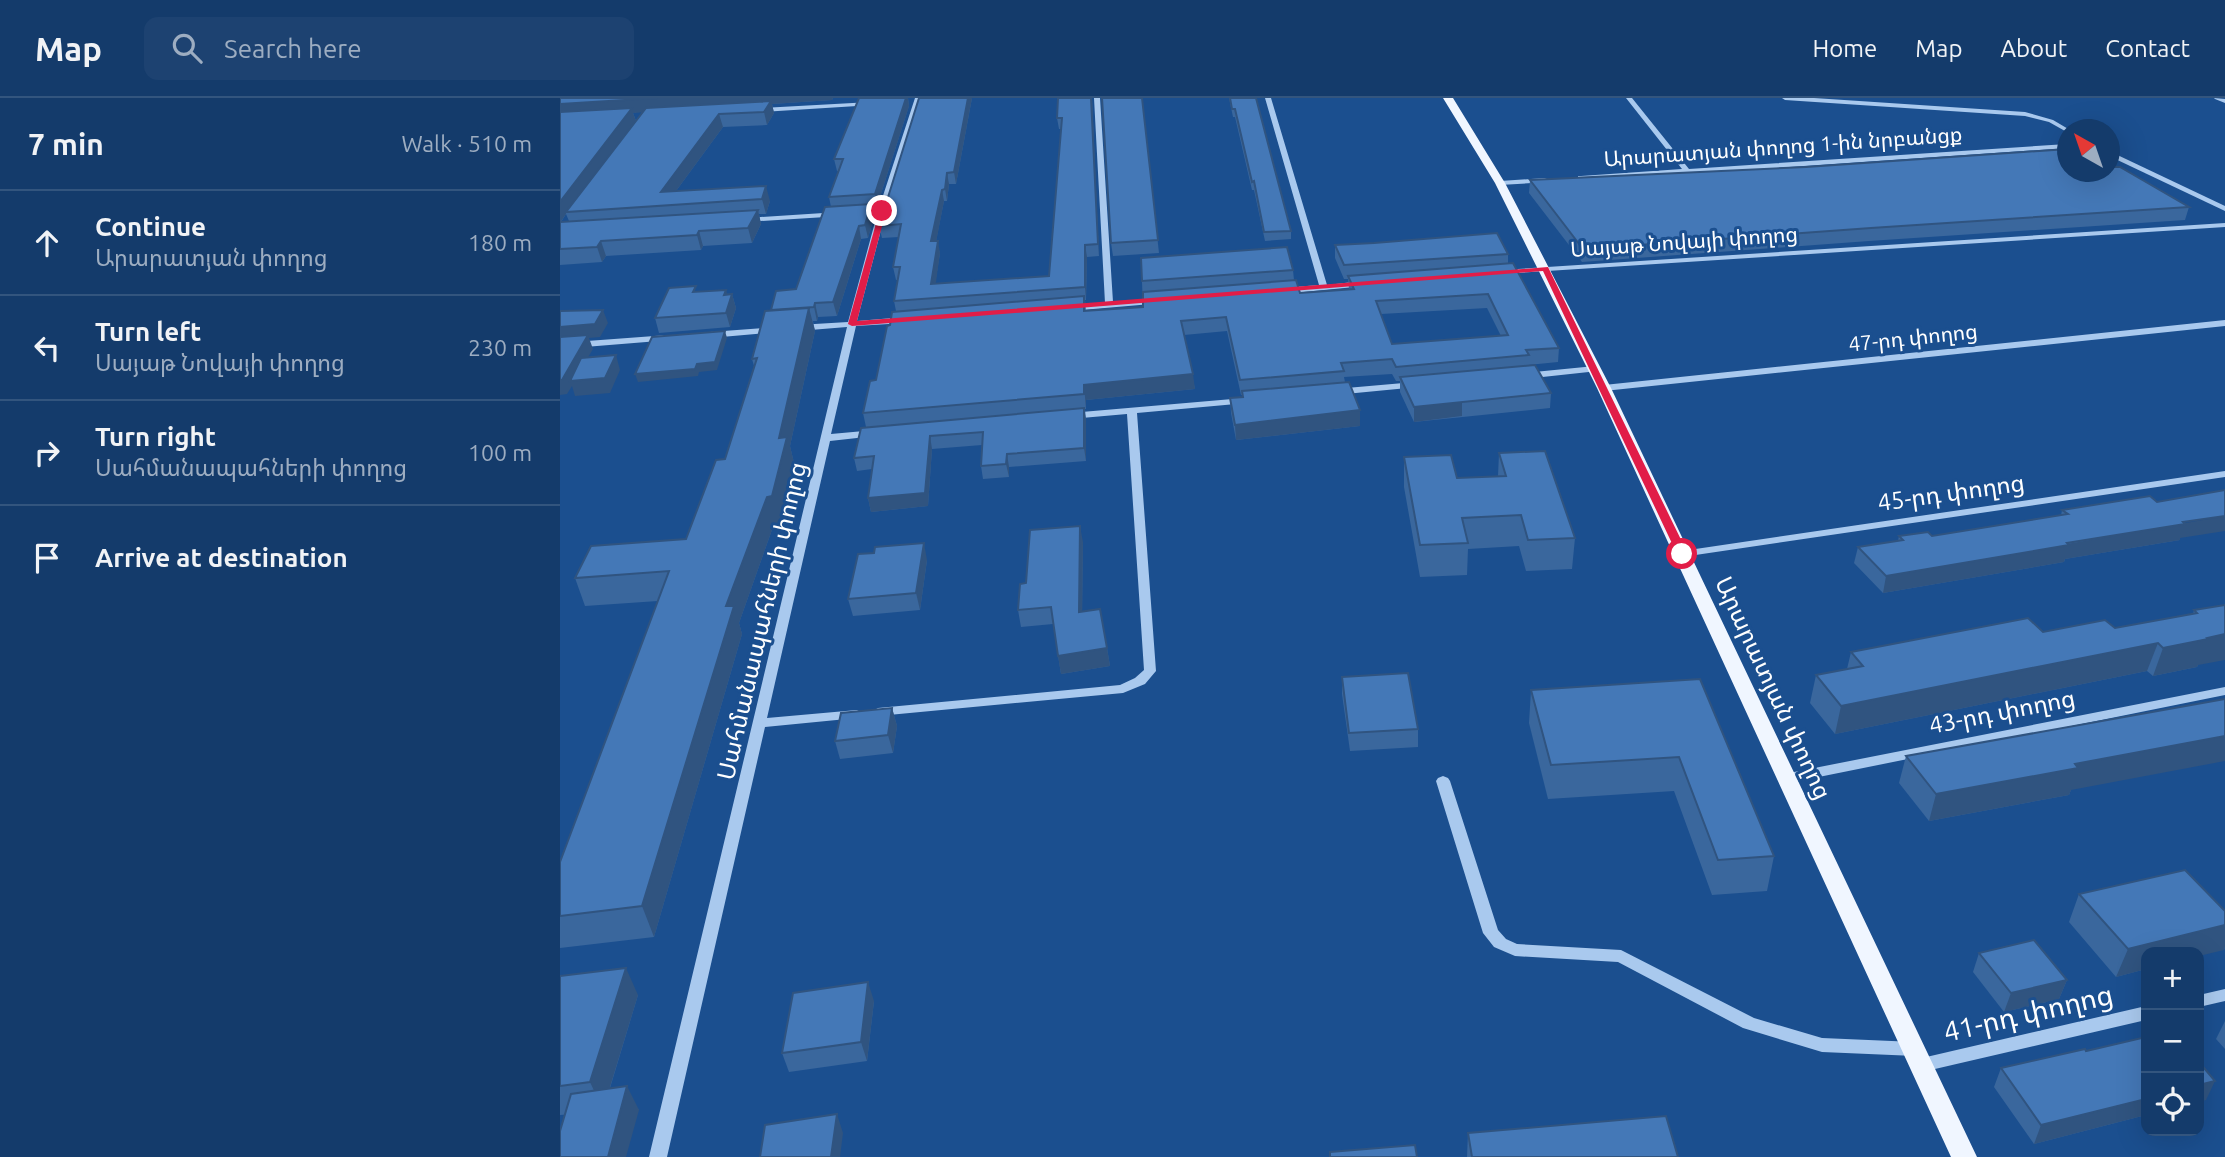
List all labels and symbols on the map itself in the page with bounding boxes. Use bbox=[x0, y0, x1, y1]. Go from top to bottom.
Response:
north arrow bbox=[2057, 119, 2120, 182]
street label: Արարատյան փողոց 1-ին նրբանցք bbox=[1603, 121, 1963, 172]
route end bbox=[866, 195, 897, 226]
street label: Սայաթ Նովայի փողոց bbox=[1569, 221, 1799, 262]
street label: 47-րդ փողոց bbox=[1847, 318, 1979, 357]
street label: Սահմանապահների փողոց bbox=[712, 459, 812, 783]
street label: 45-րդ փողոց bbox=[1876, 469, 2026, 517]
route start bbox=[1666, 538, 1697, 569]
street label: Արարատյան փողոց bbox=[1709, 572, 1837, 804]
street label: 43-րդ փողոց bbox=[1927, 684, 2077, 740]
street label: 41-րդ փողոց bbox=[1940, 978, 2116, 1049]

